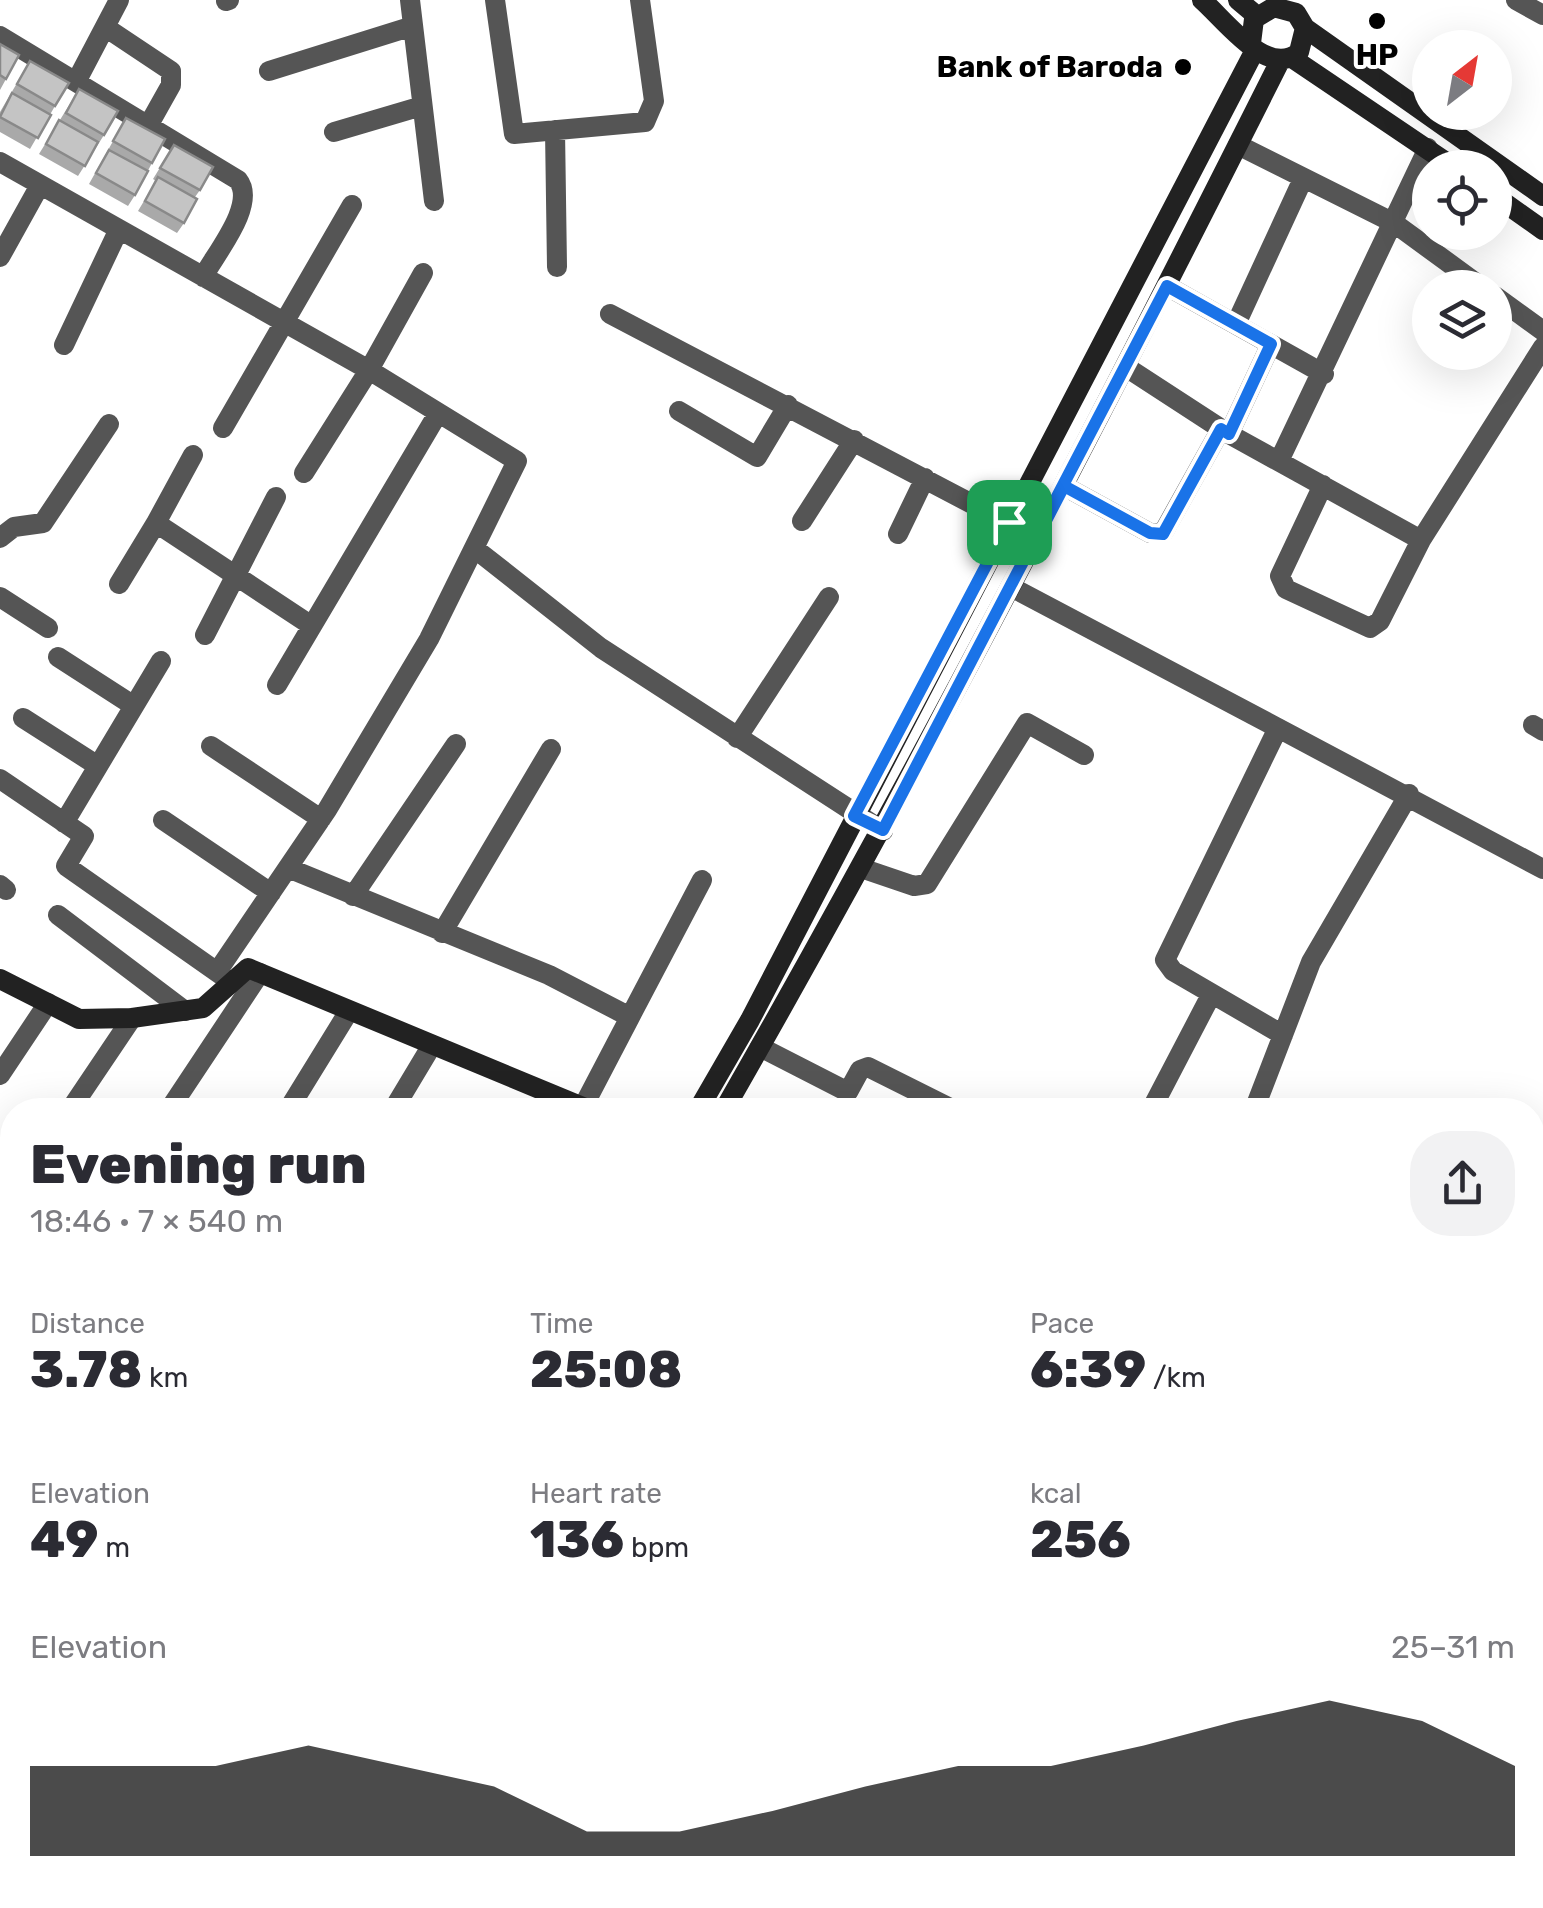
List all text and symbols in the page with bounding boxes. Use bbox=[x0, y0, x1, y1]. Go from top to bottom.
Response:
marker: HP bbox=[1366, 10, 1388, 32]
north arrow bbox=[1412, 30, 1512, 130]
map controls bbox=[1412, 30, 1512, 370]
place label: HP bbox=[1356, 37, 1398, 73]
place label: Bank of Baroda bbox=[937, 49, 1163, 85]
marker: Bank of Baroda bbox=[1172, 56, 1194, 78]
button: locate bbox=[1412, 150, 1512, 250]
button: layers bbox=[1412, 270, 1512, 370]
pin bbox=[967, 480, 1052, 565]
icon: arrive bbox=[982, 495, 1037, 550]
button: share bbox=[1410, 1131, 1515, 1236]
text: Evening run bbox=[30, 1132, 367, 1197]
text: 18:46 · 7 × 540 m bbox=[30, 1202, 283, 1240]
text: Distance bbox=[30, 1307, 145, 1340]
text: Time bbox=[530, 1307, 593, 1340]
text: Pace bbox=[1030, 1307, 1094, 1340]
text: 3.78 bbox=[30, 1340, 142, 1400]
text: 25:08 bbox=[530, 1340, 682, 1400]
text: 6:39 bbox=[1030, 1340, 1146, 1400]
text: km bbox=[142, 1361, 188, 1394]
text: /km bbox=[1146, 1361, 1206, 1394]
text: Elevation bbox=[30, 1477, 150, 1510]
text: Heart rate bbox=[530, 1477, 662, 1510]
text: kcal bbox=[1030, 1477, 1081, 1510]
text: 49 bbox=[30, 1510, 98, 1570]
text: 136 bbox=[530, 1510, 624, 1570]
text: 256 bbox=[1030, 1510, 1131, 1570]
text: m bbox=[98, 1531, 130, 1564]
text: bpm bbox=[624, 1531, 689, 1564]
text: Elevation bbox=[30, 1628, 167, 1666]
text: 25–31 m bbox=[1391, 1628, 1515, 1666]

